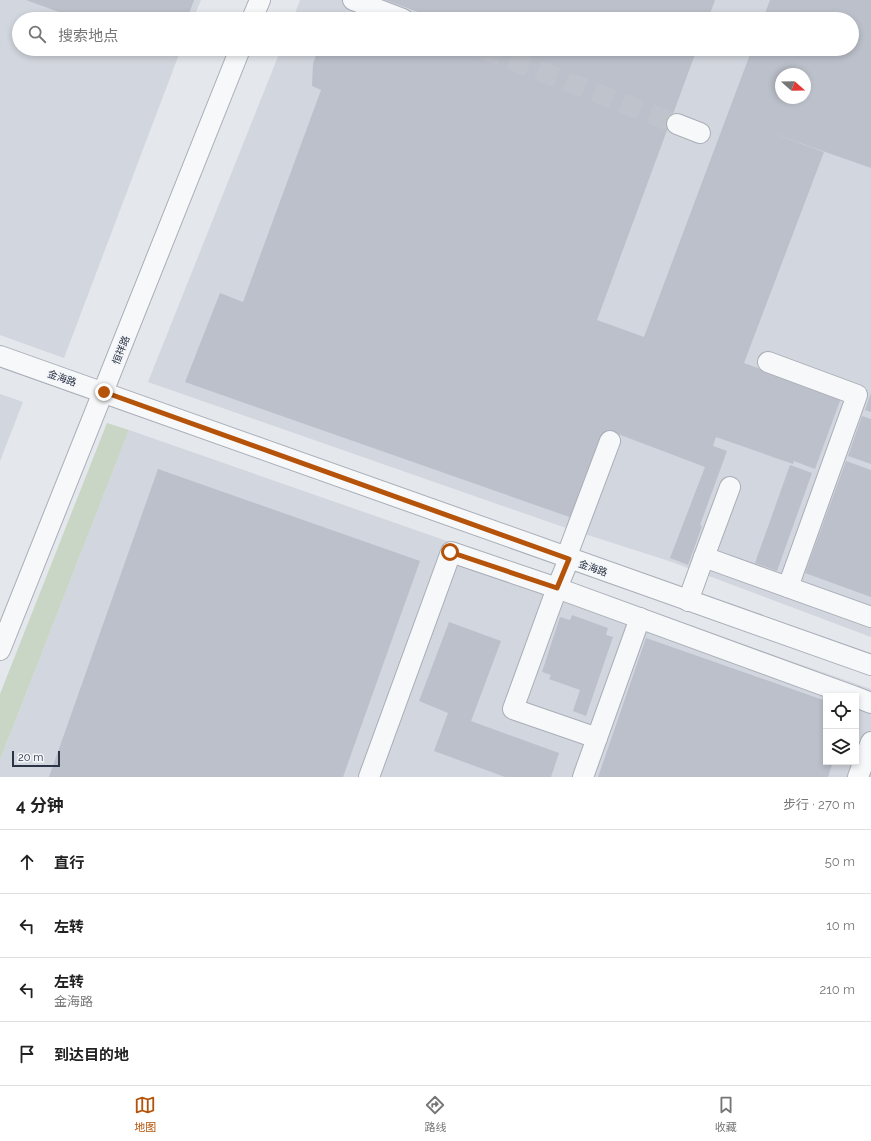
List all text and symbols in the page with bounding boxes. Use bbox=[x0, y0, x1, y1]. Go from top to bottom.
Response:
search box bbox=[12, 12, 859, 56]
icon: search bbox=[26, 23, 48, 45]
text: 搜索地点 bbox=[58, 27, 118, 45]
north arrow bbox=[775, 68, 811, 104]
street label: 恒祥路 bbox=[110, 334, 132, 366]
street label: 金海路 bbox=[46, 368, 78, 388]
route end bbox=[95, 383, 113, 401]
route start bbox=[441, 543, 459, 561]
street label: 金海路 bbox=[577, 558, 609, 578]
map controls bbox=[823, 693, 859, 765]
button: locate bbox=[823, 693, 859, 729]
button: layers bbox=[823, 729, 859, 765]
scale bar bbox=[12, 749, 60, 768]
text: 20 m bbox=[18, 751, 43, 764]
text: 4 分钟 bbox=[16, 795, 64, 815]
text: 步行 · 270 m bbox=[783, 797, 855, 812]
icon: ahead bbox=[16, 851, 38, 873]
text: 直行 bbox=[54, 854, 84, 872]
text: 50 m bbox=[825, 854, 855, 869]
icon: left bbox=[16, 915, 38, 937]
text: 左转 bbox=[54, 918, 84, 936]
text: 10 m bbox=[826, 918, 855, 933]
text: 左转 bbox=[54, 973, 84, 991]
icon: left bbox=[16, 979, 38, 1001]
text: 210 m bbox=[819, 982, 855, 997]
text: 金海路 bbox=[54, 994, 93, 1009]
icon: arrive bbox=[16, 1043, 38, 1065]
text: 到达目的地 bbox=[54, 1046, 129, 1064]
tab: 地图 bbox=[134, 1094, 156, 1134]
tab: 路线 bbox=[424, 1094, 446, 1134]
tab: 收藏 bbox=[715, 1094, 737, 1134]

